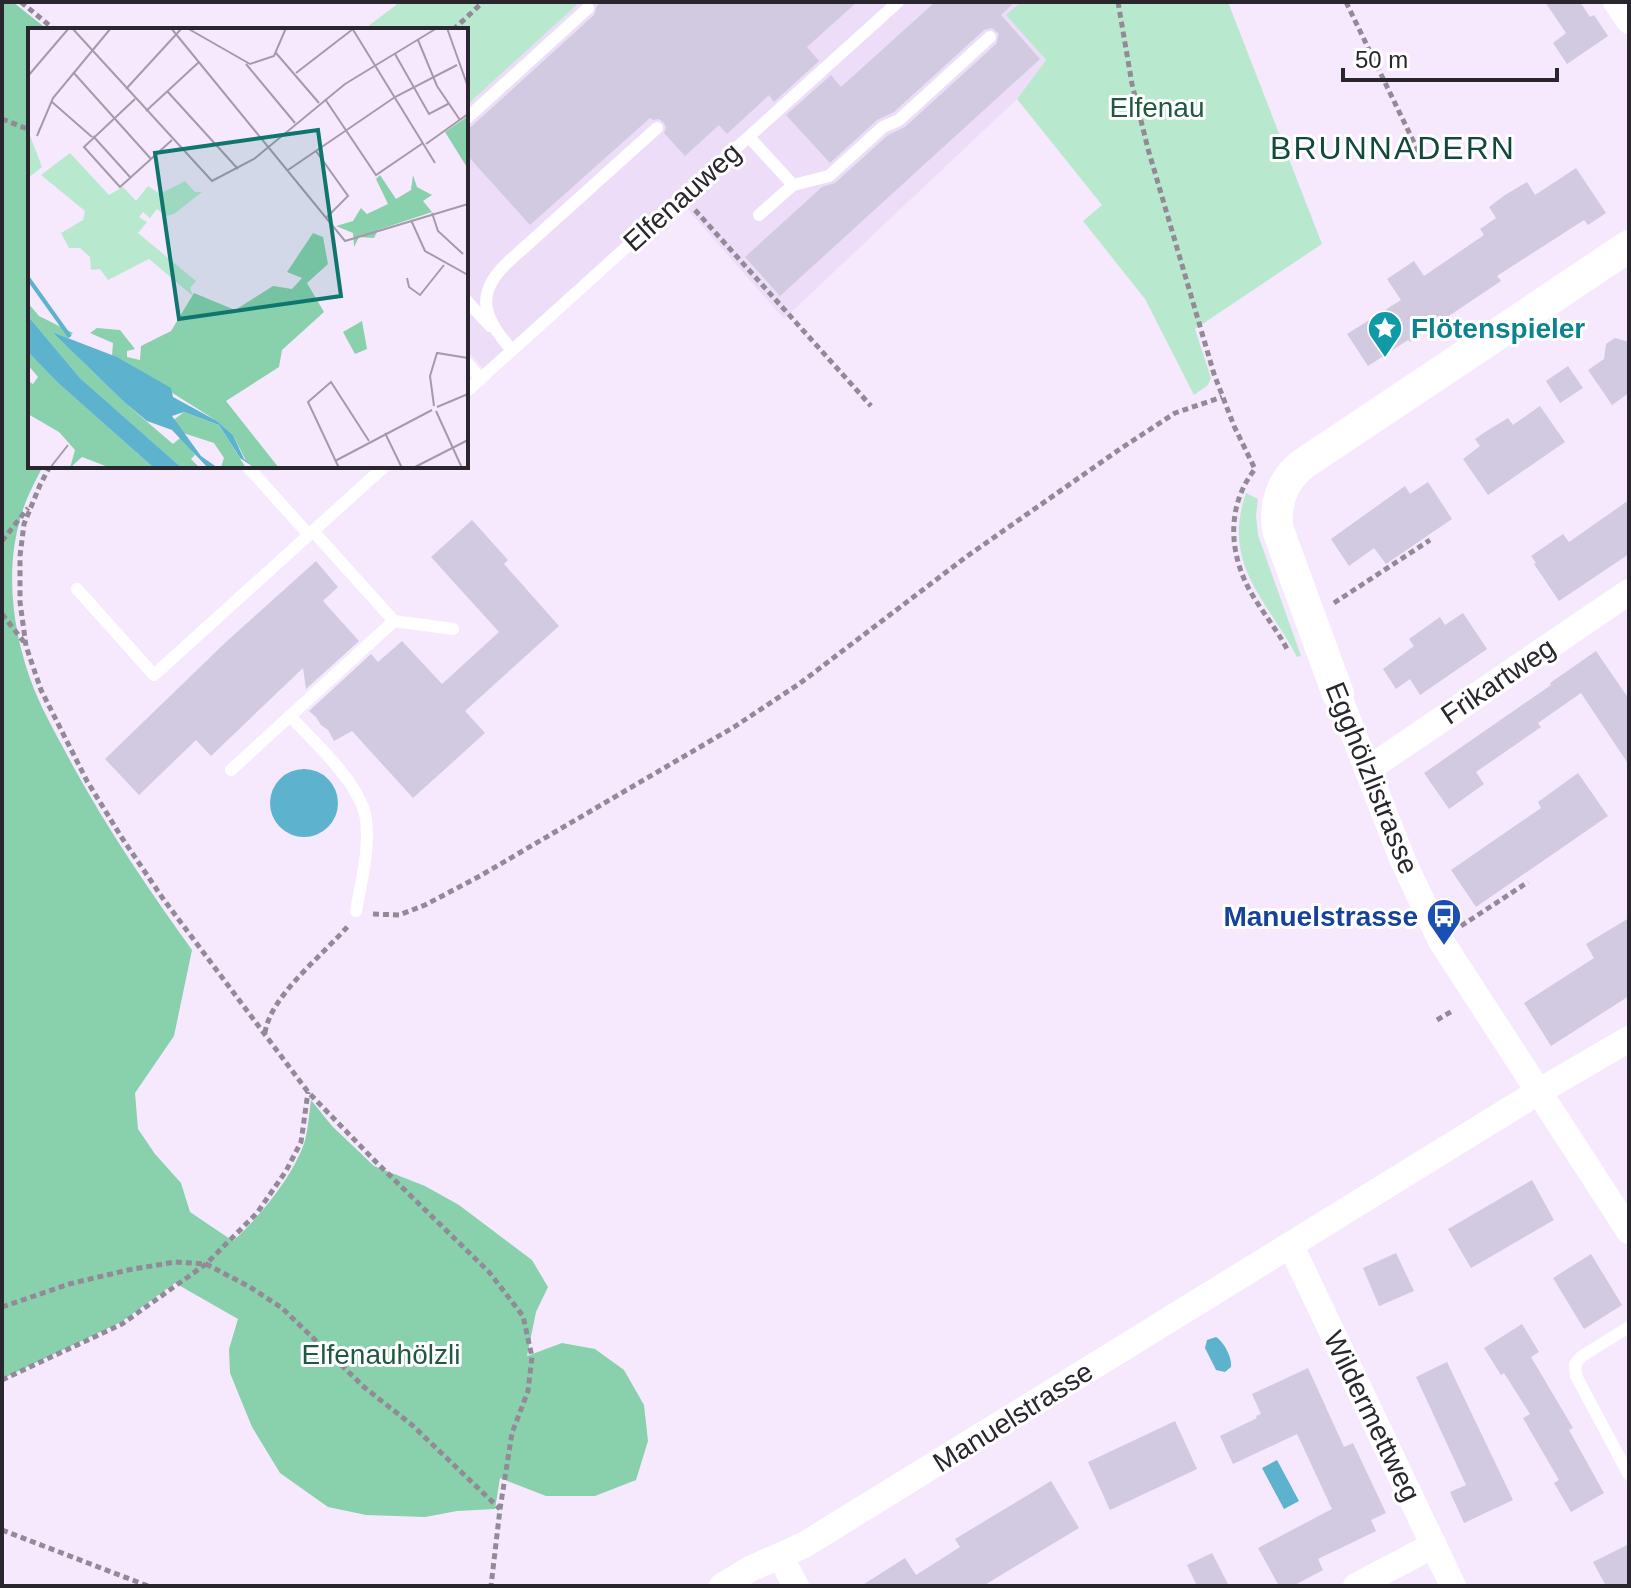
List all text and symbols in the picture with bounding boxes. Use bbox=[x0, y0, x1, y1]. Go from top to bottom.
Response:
inset map bbox=[28, 28, 468, 468]
scale bar bbox=[1343, 32, 1557, 82]
text: 50 m bbox=[1355, 46, 1408, 73]
park label: Elfenau bbox=[1110, 92, 1204, 123]
district label: BRUNNADERN bbox=[1270, 130, 1516, 166]
street label: Elfenauweg bbox=[617, 137, 747, 257]
place icon: Flötenspieler bbox=[1366, 309, 1404, 359]
place label: Flötenspieler bbox=[1411, 313, 1585, 344]
street label: Frikartweg bbox=[1435, 632, 1561, 730]
street label: Egghölzlistrasse bbox=[1319, 678, 1425, 878]
bus stop icon: Manuelstrasse bbox=[1425, 897, 1463, 947]
place label: Manuelstrasse bbox=[1223, 901, 1418, 932]
street label: Wildermettweg bbox=[1317, 1326, 1427, 1506]
park label: Elfenauhölzli bbox=[302, 1339, 460, 1370]
street label: Manuelstrasse bbox=[928, 1356, 1098, 1478]

